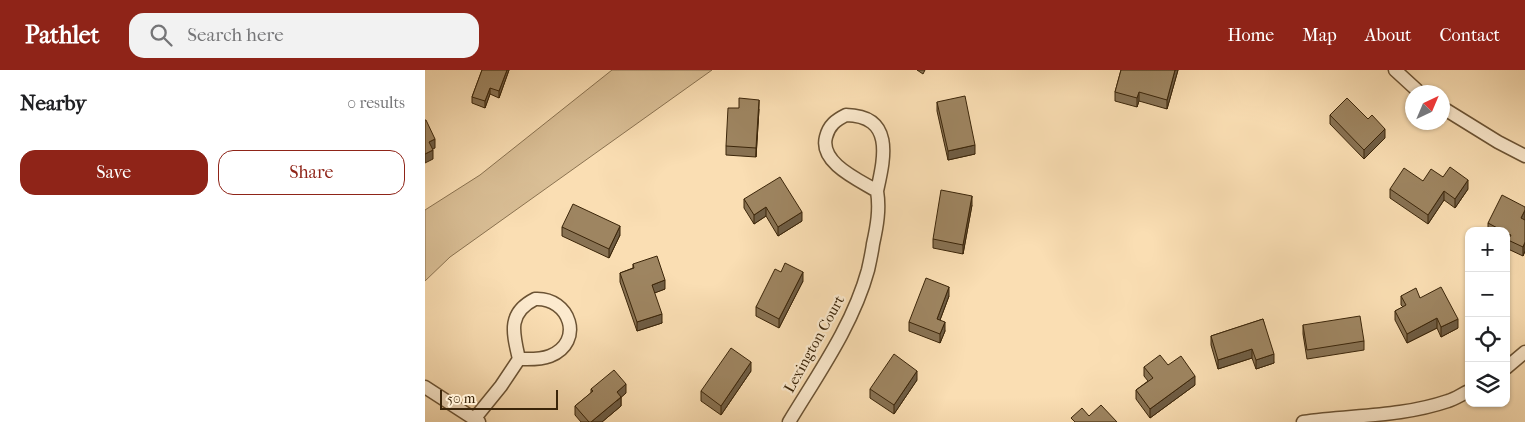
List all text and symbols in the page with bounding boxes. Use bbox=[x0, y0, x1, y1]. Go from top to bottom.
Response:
search box bbox=[129, 13, 479, 58]
text: Pathlet bbox=[25, 21, 99, 49]
icon: search bbox=[147, 21, 175, 49]
text: Search here bbox=[187, 24, 284, 46]
text: Home bbox=[1227, 25, 1274, 46]
text: Map bbox=[1302, 25, 1337, 46]
text: About bbox=[1365, 25, 1411, 46]
text: Contact bbox=[1439, 25, 1500, 46]
north arrow bbox=[1405, 85, 1450, 130]
text: Nearby bbox=[20, 91, 86, 115]
text: 0 results bbox=[347, 93, 405, 112]
button: Save bbox=[20, 150, 208, 195]
button: Share bbox=[218, 150, 405, 195]
map controls bbox=[1465, 227, 1510, 407]
button: + bbox=[1465, 227, 1510, 272]
button: − bbox=[1465, 272, 1510, 317]
street label: Lexington Court bbox=[780, 292, 848, 396]
button: locate bbox=[1465, 317, 1510, 362]
button: layers bbox=[1465, 362, 1510, 407]
scale bar bbox=[440, 387, 557, 410]
text: 50 m bbox=[447, 390, 475, 407]

